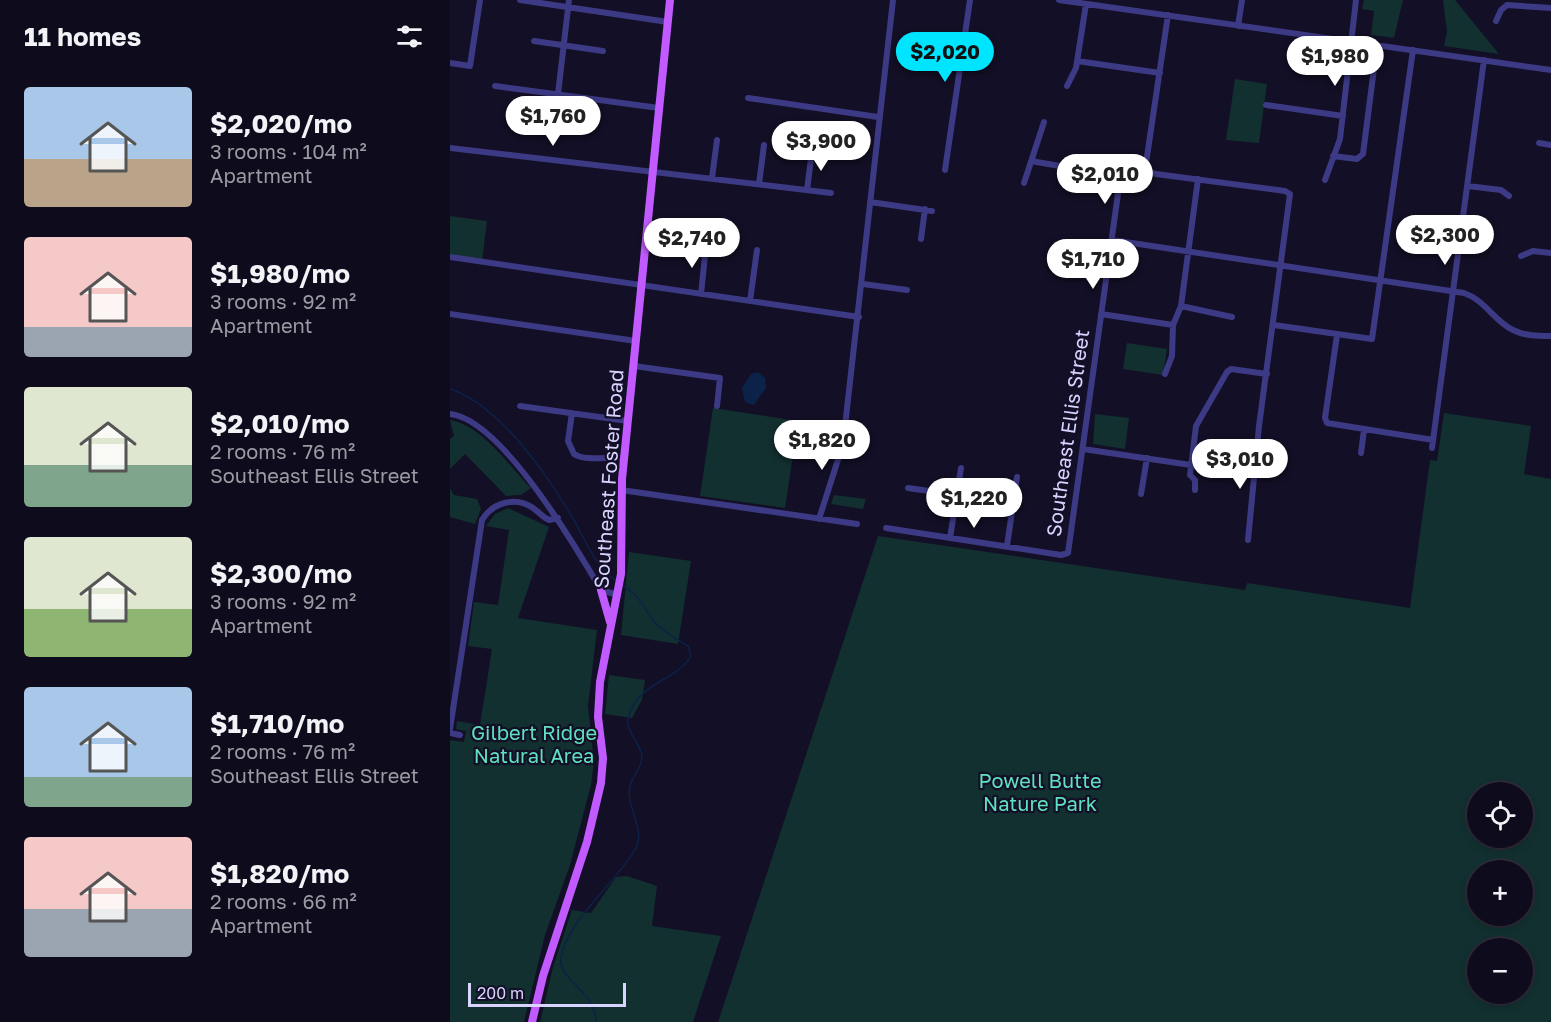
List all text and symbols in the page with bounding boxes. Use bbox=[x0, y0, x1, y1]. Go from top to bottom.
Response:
icon: filters bbox=[393, 20, 426, 53]
text: 11 homes bbox=[24, 21, 141, 52]
pin: $2,020 bbox=[896, 32, 994, 83]
pin: $1,980 bbox=[1286, 36, 1384, 87]
text: $2,020 bbox=[910, 39, 980, 63]
text: $1,980 bbox=[1301, 43, 1369, 67]
pin: $1,760 bbox=[504, 96, 602, 147]
text: $1,760 bbox=[520, 103, 586, 127]
text: $2,020/mo bbox=[210, 108, 352, 139]
icon: home bbox=[72, 111, 144, 183]
pin: $3,900 bbox=[772, 121, 870, 172]
text: $3,900 bbox=[786, 128, 856, 152]
text: 3 rooms · 104 m² bbox=[210, 139, 367, 163]
pin: $2,010 bbox=[1056, 154, 1154, 205]
text: $2,010 bbox=[1071, 161, 1139, 185]
text: Apartment bbox=[210, 163, 313, 187]
pin: $2,300 bbox=[1396, 215, 1494, 266]
pin: $2,740 bbox=[643, 218, 741, 269]
text: $2,300 bbox=[1410, 222, 1480, 246]
text: $2,740 bbox=[658, 225, 726, 249]
pin: $1,710 bbox=[1044, 239, 1142, 290]
text: $1,710 bbox=[1061, 246, 1125, 270]
text: $1,980/mo bbox=[210, 258, 350, 289]
icon: home bbox=[72, 261, 144, 333]
text: 3 rooms · 92 m² bbox=[210, 289, 356, 313]
text: Apartment bbox=[210, 313, 313, 337]
street label: Southeast Ellis Street bbox=[1041, 328, 1093, 538]
street label: Southeast Foster Road bbox=[588, 369, 628, 589]
text: $2,010/mo bbox=[210, 408, 350, 439]
icon: home bbox=[72, 411, 144, 483]
pin: $1,820 bbox=[773, 420, 871, 471]
text: $1,820 bbox=[788, 427, 856, 451]
text: 2 rooms · 76 m² bbox=[210, 439, 355, 463]
pin: $3,010 bbox=[1191, 439, 1289, 490]
text: $3,010 bbox=[1206, 446, 1274, 470]
text: Southeast Ellis Street bbox=[210, 463, 419, 487]
pin: $1,220 bbox=[925, 478, 1023, 529]
text: $1,220 bbox=[940, 485, 1008, 509]
text: $2,300/mo bbox=[210, 558, 352, 589]
icon: home bbox=[72, 561, 144, 633]
text: 3 rooms · 92 m² bbox=[210, 589, 356, 613]
text: Apartment bbox=[210, 613, 313, 637]
text: $1,710/mo bbox=[210, 708, 344, 739]
icon: home bbox=[72, 711, 144, 783]
park label: Gilbert Ridge Natural Area bbox=[471, 720, 597, 767]
text: 2 rooms · 76 m² bbox=[210, 739, 355, 763]
text: Southeast Ellis Street bbox=[210, 763, 419, 787]
park label: Powell Butte Nature Park bbox=[979, 768, 1102, 815]
map controls bbox=[1467, 782, 1533, 1004]
button: locate bbox=[1467, 782, 1533, 848]
text: $1,820/mo bbox=[210, 858, 349, 889]
button: + bbox=[1467, 860, 1533, 926]
icon: home bbox=[72, 861, 144, 933]
text: 2 rooms · 66 m² bbox=[210, 889, 357, 913]
text: Apartment bbox=[210, 913, 313, 937]
button: − bbox=[1467, 938, 1533, 1004]
scale bar bbox=[468, 980, 626, 1008]
text: 200 m bbox=[477, 983, 524, 1003]

